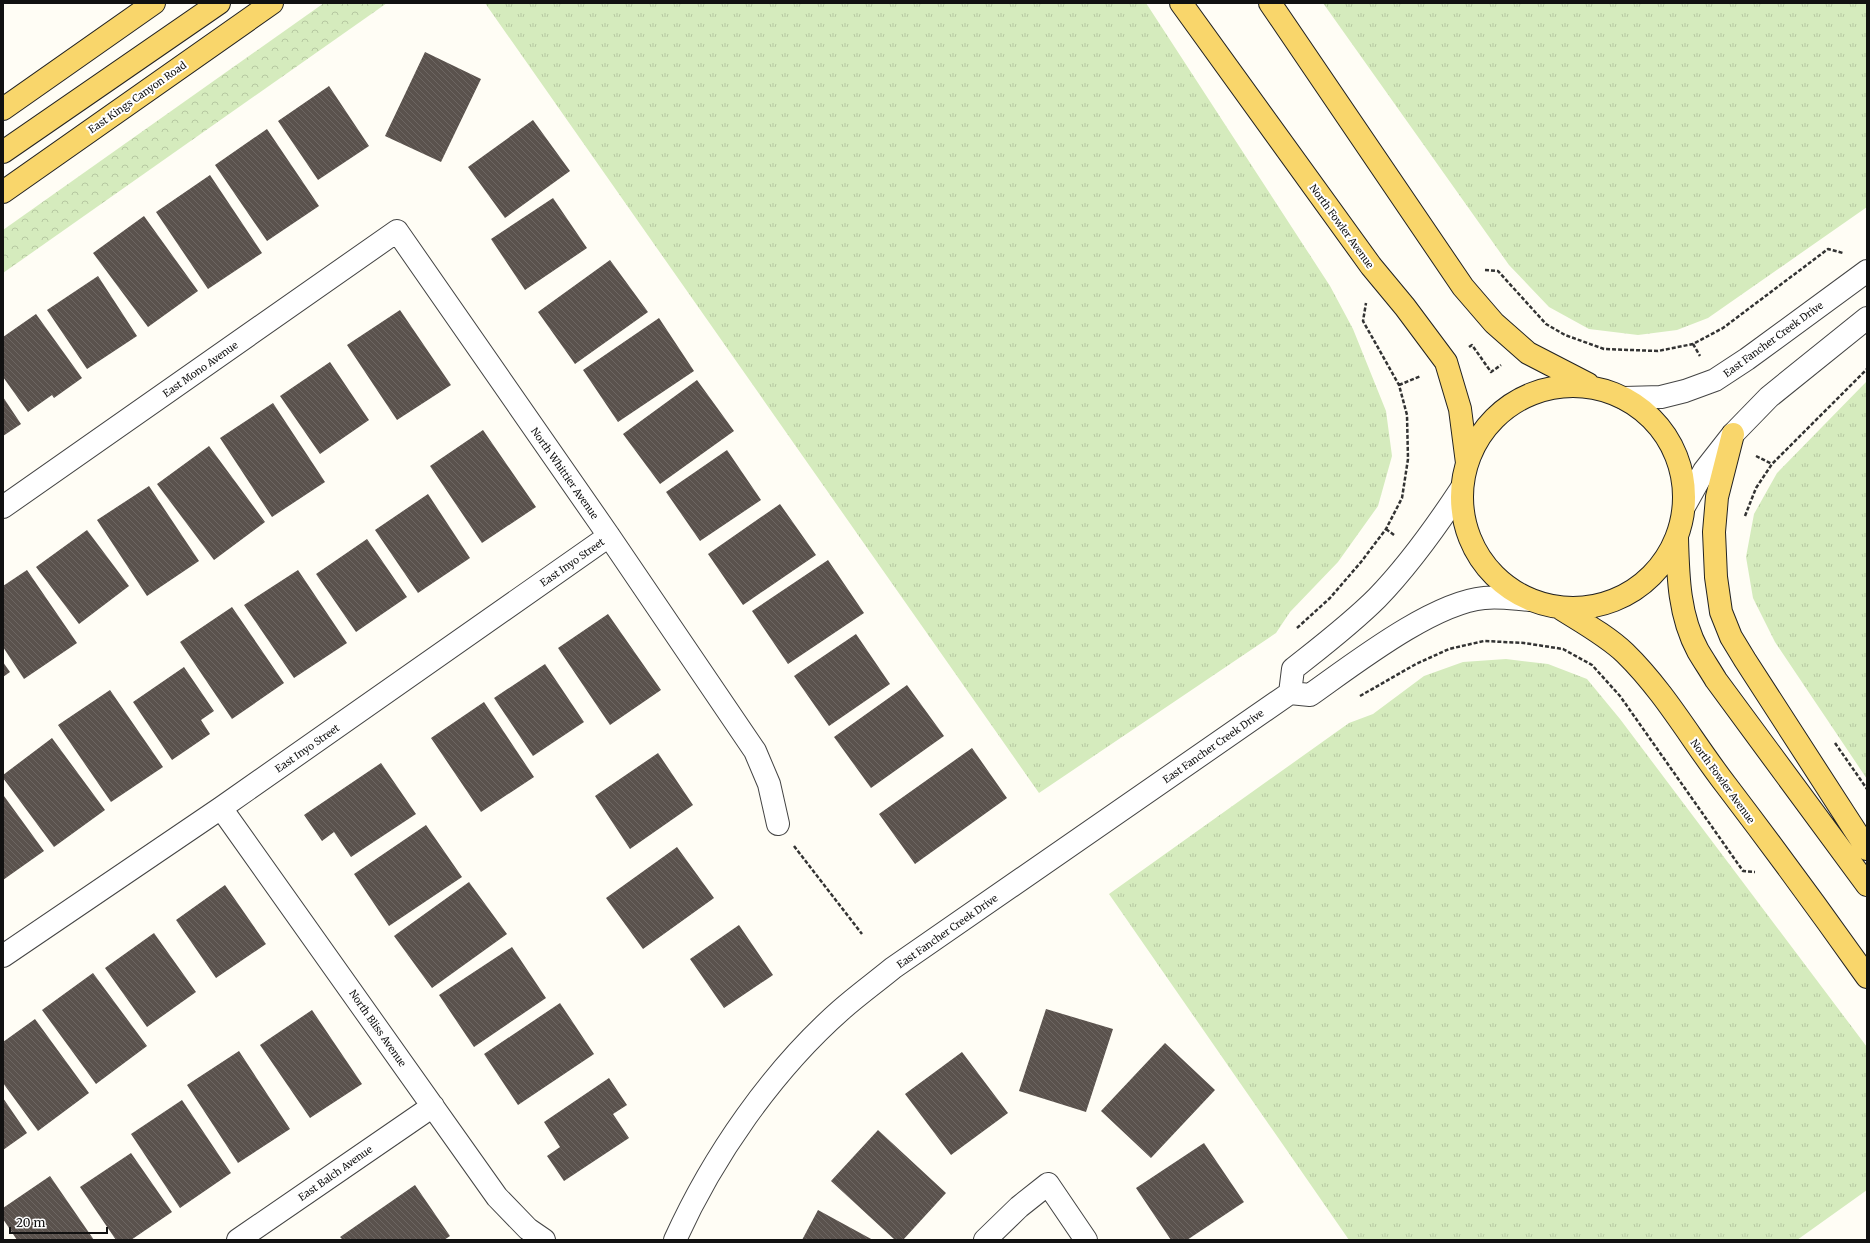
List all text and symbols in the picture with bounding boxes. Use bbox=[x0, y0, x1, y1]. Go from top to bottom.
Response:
street label: East Kings Canyon Road bbox=[86, 59, 189, 136]
street label: North Fowler Avenue bbox=[1307, 182, 1377, 271]
street label: East Fancher Creek Drive bbox=[1721, 299, 1826, 380]
street label: East Mono Avenue bbox=[160, 339, 240, 400]
street label: North Whittier Avenue bbox=[528, 425, 601, 522]
street label: East Inyo Street bbox=[538, 535, 607, 589]
street label: East Fancher Creek Drive bbox=[1160, 707, 1266, 786]
street label: East Inyo Street bbox=[273, 721, 342, 775]
street label: North Fowler Avenue bbox=[1688, 737, 1758, 826]
street label: East Fancher Creek Drive bbox=[894, 892, 1000, 971]
street label: North Bliss Avenue bbox=[346, 987, 409, 1069]
street label: East Balch Avenue bbox=[296, 1143, 375, 1204]
scale bar bbox=[10, 1209, 107, 1235]
text: 20 m bbox=[16, 1215, 45, 1230]

